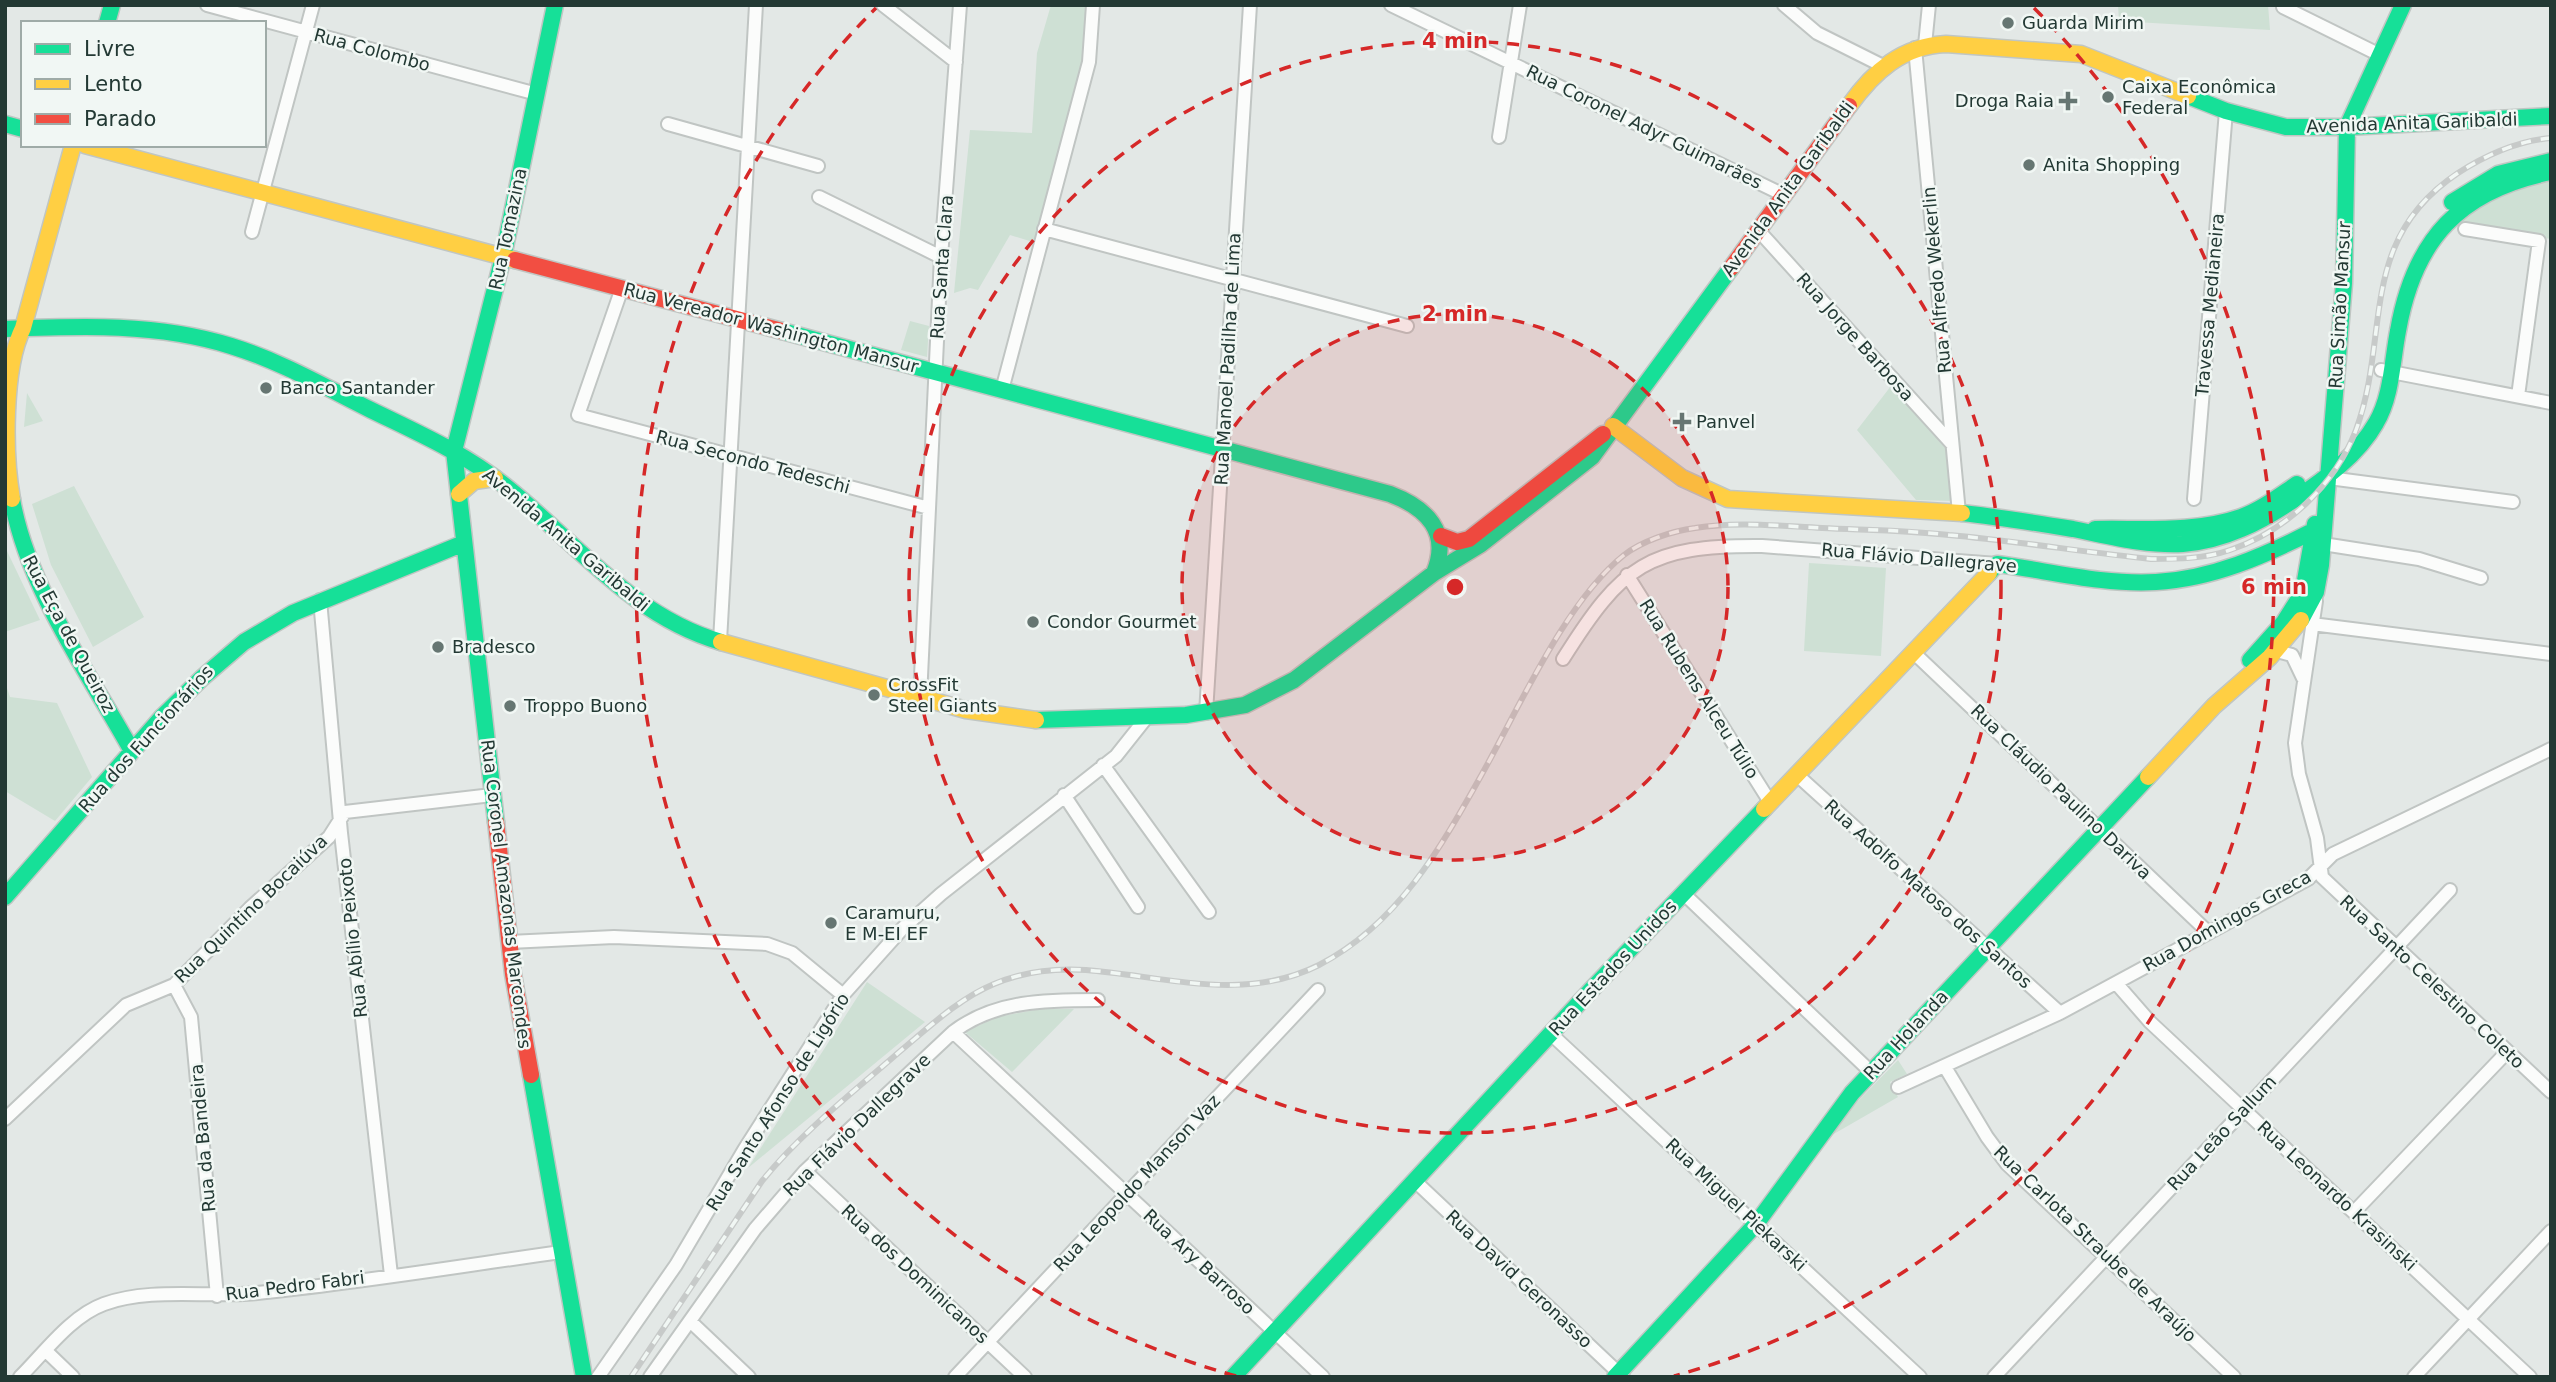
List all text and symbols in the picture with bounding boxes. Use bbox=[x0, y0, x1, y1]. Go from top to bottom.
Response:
place label: Guarda Mirim bbox=[2022, 12, 2144, 33]
marker: Guarda Mirim bbox=[2000, 15, 2016, 31]
legend bbox=[21, 21, 266, 147]
street label: Rua Colombo bbox=[312, 24, 433, 75]
text: 4 min bbox=[1422, 29, 1488, 53]
text: Livre bbox=[84, 37, 135, 61]
street label: Rua Coronel Adyr Guimarães bbox=[1523, 60, 1766, 193]
text: Lento bbox=[84, 72, 143, 96]
place label: Caixa Econômica Federal bbox=[2122, 76, 2276, 118]
marker: Caixa Econômica Federal bbox=[2100, 89, 2116, 105]
place label: Droga Raia bbox=[1955, 90, 2054, 111]
marker: Droga Raia bbox=[2060, 93, 2076, 109]
street label: Avenida Anita Garibaldi bbox=[1717, 97, 1858, 280]
text: Parado bbox=[84, 107, 156, 131]
street label: Avenida Anita Garibaldi bbox=[2306, 108, 2518, 137]
place label: Anita Shopping bbox=[2043, 154, 2180, 175]
marker: Anita Shopping bbox=[2021, 157, 2037, 173]
street label: Rua Tomazina bbox=[484, 166, 531, 292]
street label: Rua Alfredo Wekerlin bbox=[1918, 186, 1955, 374]
street label: Rua Santa Clara bbox=[926, 194, 957, 340]
street label: Travessa Medianeira bbox=[2191, 212, 2228, 399]
street label: Rua Simão Mansur bbox=[2325, 220, 2354, 389]
street label: Rua Manoel Padilha de Lima bbox=[1210, 232, 1245, 486]
street label: Rua Jorge Barbosa bbox=[1792, 268, 1918, 405]
street label: Rua Vereador Washington Mansur bbox=[622, 278, 921, 377]
text: 2 min bbox=[1422, 302, 1488, 326]
place label: Banco Santander bbox=[280, 377, 435, 398]
marker: Banco Santander bbox=[258, 380, 274, 396]
place label: Panvel bbox=[1696, 411, 1755, 432]
marker: Panvel bbox=[1674, 414, 1690, 430]
street label: Rua Secondo Tedeschi bbox=[654, 425, 852, 498]
street label: Avenida Anita Garibaldi bbox=[479, 464, 654, 616]
street label: Rua Flávio Dallegrave bbox=[1820, 538, 2018, 577]
street label: Rua Eça de Queiroz bbox=[19, 551, 120, 716]
centre of rings bbox=[1443, 575, 1467, 599]
text: 6 min bbox=[2241, 575, 2307, 599]
street label: Rua Rubens Alceu Túlio bbox=[1635, 595, 1763, 783]
place label: Condor Gourmet bbox=[1047, 611, 1197, 632]
marker: Condor Gourmet bbox=[1025, 614, 1041, 630]
place label: Bradesco bbox=[452, 636, 536, 657]
marker: Bradesco bbox=[430, 639, 446, 655]
street label: Rua dos Funcionários bbox=[74, 661, 217, 817]
place label: CrossFit Steel Giants bbox=[888, 674, 997, 716]
marker: CrossFit Steel Giants bbox=[866, 687, 882, 703]
place label: Troppo Buono bbox=[523, 695, 647, 716]
marker: Troppo Buono bbox=[502, 698, 518, 714]
street label: Rua Cláudio Paulino Dariva bbox=[1967, 700, 2156, 883]
street label: Rua Coronel Amazonas Marcondes bbox=[477, 738, 536, 1050]
street label: Rua Adolfo Matoso dos Santos bbox=[1820, 795, 2036, 992]
street label: Rua Quintino Bocaiúva bbox=[170, 830, 331, 987]
street label: Rua Abílio Peixoto bbox=[334, 857, 371, 1019]
street label: Rua Domingos Greca bbox=[2139, 866, 2315, 976]
street label: Rua Santo Celestino Coleto bbox=[2336, 891, 2529, 1073]
street label: Rua Estados Unidos bbox=[1544, 896, 1681, 1040]
place label: Caramuru, E M-EI EF bbox=[845, 902, 941, 944]
marker: Caramuru, E M-EI EF bbox=[823, 915, 839, 931]
street label: Rua Holanda bbox=[1859, 986, 1952, 1084]
street label: Rua Santo Afonso de Ligório bbox=[702, 989, 854, 1215]
street label: Rua Flávio Dallegrave bbox=[779, 1049, 935, 1200]
street label: Rua da Bandeira bbox=[186, 1063, 219, 1213]
street label: Rua Leão Sallum bbox=[2163, 1071, 2280, 1195]
street label: Rua Leopoldo Manson Vaz bbox=[1049, 1090, 1224, 1275]
street label: Rua Leonardo Krasinski bbox=[2253, 1116, 2421, 1275]
street label: Rua Miguel Piekarski bbox=[1662, 1134, 1811, 1275]
street label: Rua Carlota Straube de Araújo bbox=[1990, 1141, 2201, 1346]
street label: Rua dos Dominicanos bbox=[837, 1200, 993, 1347]
street label: Rua Ary Barroso bbox=[1139, 1205, 1259, 1319]
street label: Rua David Geronasso bbox=[1442, 1205, 1597, 1352]
street label: Rua Pedro Fabri bbox=[224, 1267, 366, 1304]

